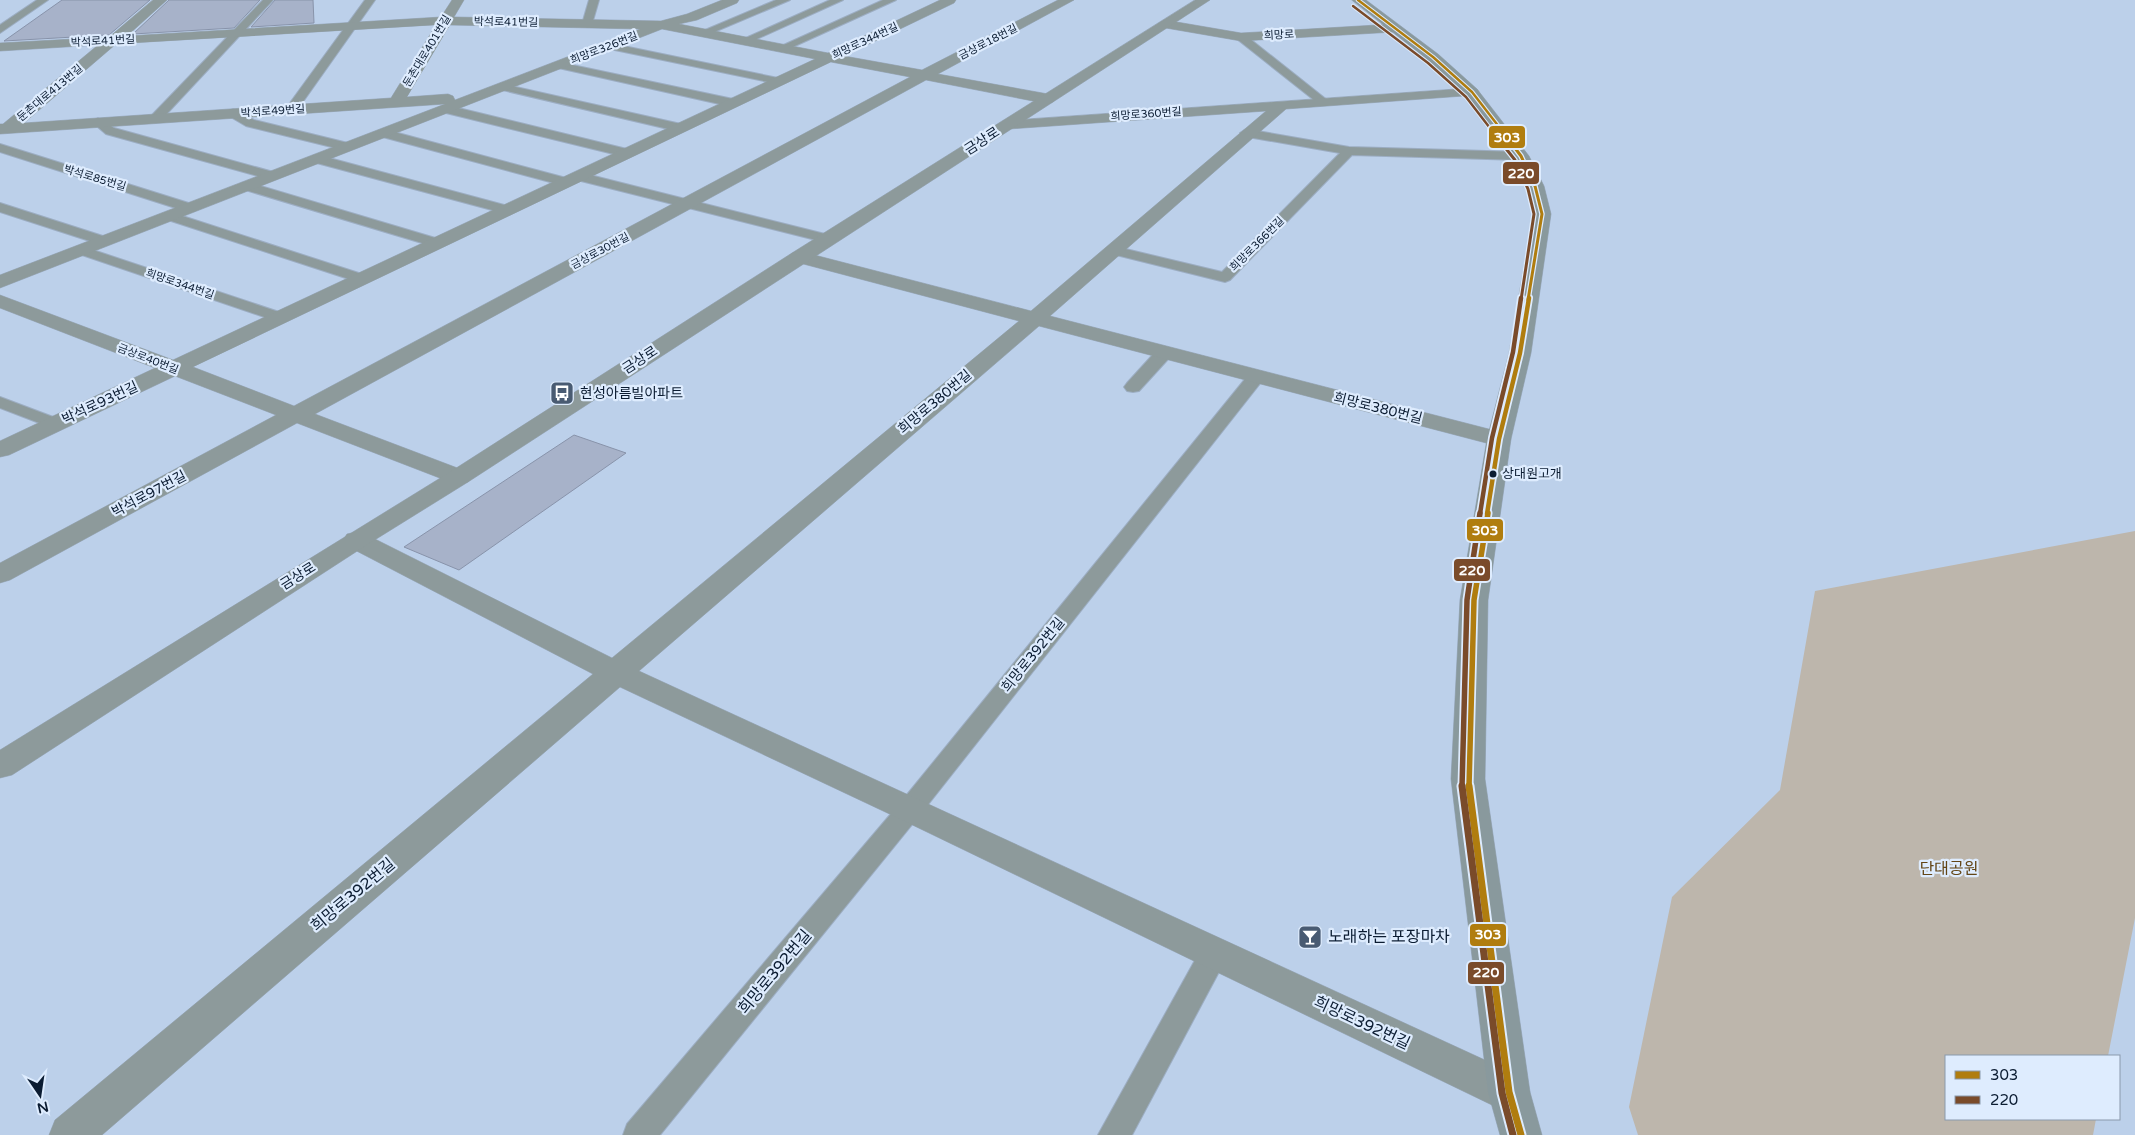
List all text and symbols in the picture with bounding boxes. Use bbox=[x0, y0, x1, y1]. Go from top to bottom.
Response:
street label: 둔촌대로401번길 bbox=[400, 13, 454, 89]
street label: 박석로41번길 bbox=[474, 15, 538, 29]
street label: 희망로344번길 bbox=[830, 20, 900, 62]
street label: 금상로18번길 bbox=[956, 22, 1020, 62]
street label: 희망로 bbox=[1263, 28, 1295, 42]
street label: 희망로326번길 bbox=[568, 29, 640, 67]
street label: 박석로41번길 bbox=[70, 33, 136, 49]
street label: 둔촌대로413번길 bbox=[15, 62, 85, 124]
street label: 박석로49번길 bbox=[240, 102, 306, 120]
street label: 희망로360번길 bbox=[1110, 105, 1182, 123]
street label: 금상로 bbox=[961, 123, 1003, 159]
line badge: 303 bbox=[1488, 125, 1526, 149]
text: 303 bbox=[1494, 129, 1520, 146]
line badge: 220 bbox=[1502, 161, 1540, 185]
street label: 박석로85번길 bbox=[62, 162, 128, 194]
text: 220 bbox=[1508, 165, 1534, 182]
street label: 희망로366번길 bbox=[1227, 214, 1287, 274]
street label: 금상로30번길 bbox=[569, 230, 631, 272]
street label: 희망로344번길 bbox=[144, 266, 216, 302]
street label: 금상로40번길 bbox=[116, 341, 180, 377]
street label: 금상로 bbox=[619, 342, 661, 378]
street label: 희망로380번길 bbox=[895, 366, 975, 438]
street label: 박석로93번길 bbox=[59, 378, 141, 428]
bus stop icon: 현성아름빌아파트 bbox=[549, 380, 575, 406]
place label: 현성아름빌아파트 bbox=[580, 385, 683, 402]
street label: 희망로380번길 bbox=[1332, 389, 1424, 427]
place label: 상대원고개 bbox=[1502, 466, 1562, 482]
street label: 박석로97번길 bbox=[109, 467, 189, 521]
marker: 상대원고개 bbox=[1488, 469, 1498, 479]
line badge: 303 bbox=[1466, 518, 1504, 542]
text: 303 bbox=[1472, 522, 1498, 539]
street label: 금상로 bbox=[277, 558, 319, 593]
line badge: 220 bbox=[1453, 558, 1491, 582]
text: 220 bbox=[1459, 562, 1485, 579]
street label: 희망로392번길 bbox=[998, 614, 1068, 696]
street label: 희망로392번길 bbox=[307, 854, 399, 936]
park label: 단대공원 bbox=[1920, 859, 1978, 879]
line badge: 303 bbox=[1469, 923, 1507, 947]
bar icon: 노래하는 포장마차 bbox=[1297, 924, 1323, 950]
street label: 희망로392번길 bbox=[734, 926, 816, 1018]
text: 303 bbox=[1475, 926, 1501, 943]
place label: 노래하는 포장마차 bbox=[1328, 927, 1450, 947]
line badge: 220 bbox=[1467, 961, 1505, 985]
text: 220 bbox=[1473, 964, 1499, 981]
street label: 희망로392번길 bbox=[1311, 992, 1413, 1054]
legend bbox=[1945, 1055, 2120, 1120]
text: 303 bbox=[1990, 1066, 2018, 1084]
north arrow bbox=[15, 1070, 65, 1120]
text: 220 bbox=[1990, 1091, 2018, 1109]
text: N bbox=[35, 1098, 50, 1117]

